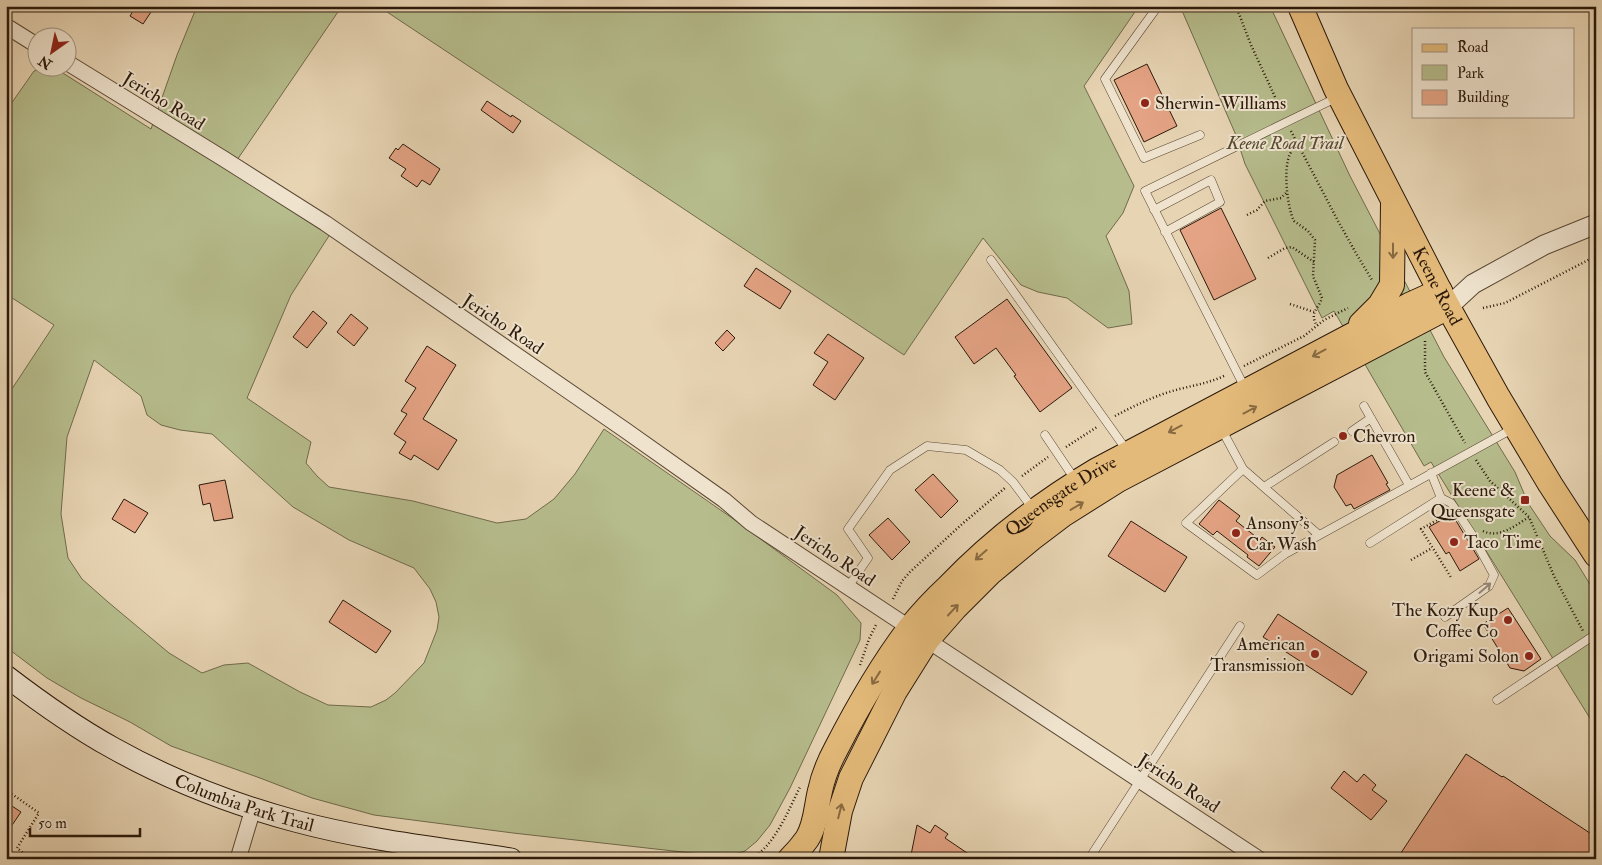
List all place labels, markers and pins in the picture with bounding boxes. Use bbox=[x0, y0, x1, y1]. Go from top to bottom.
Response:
place label: Sherwin-Williams bbox=[1155, 92, 1286, 115]
marker: Sherwin-Williams bbox=[1139, 97, 1151, 109]
place label: Chevron bbox=[1353, 425, 1416, 448]
marker: Chevron bbox=[1337, 430, 1349, 442]
place label: Keene & Queensgate bbox=[1430, 479, 1515, 523]
marker: Keene & Queensgate bbox=[1519, 494, 1531, 506]
place label: Ansony's Car Wash bbox=[1245, 512, 1317, 556]
marker: Ansony's Car Wash bbox=[1230, 527, 1242, 539]
place label: Taco Time bbox=[1464, 531, 1542, 554]
marker: Taco Time bbox=[1448, 536, 1460, 548]
place label: The Kozy Kup Coffee Co bbox=[1392, 599, 1498, 643]
marker: The Kozy Kup Coffee Co bbox=[1502, 614, 1514, 626]
place label: American Transmission bbox=[1210, 633, 1305, 677]
place label: Origami Solon bbox=[1413, 645, 1519, 668]
marker: American Transmission bbox=[1309, 648, 1321, 660]
marker: Origami Solon bbox=[1523, 650, 1535, 662]

